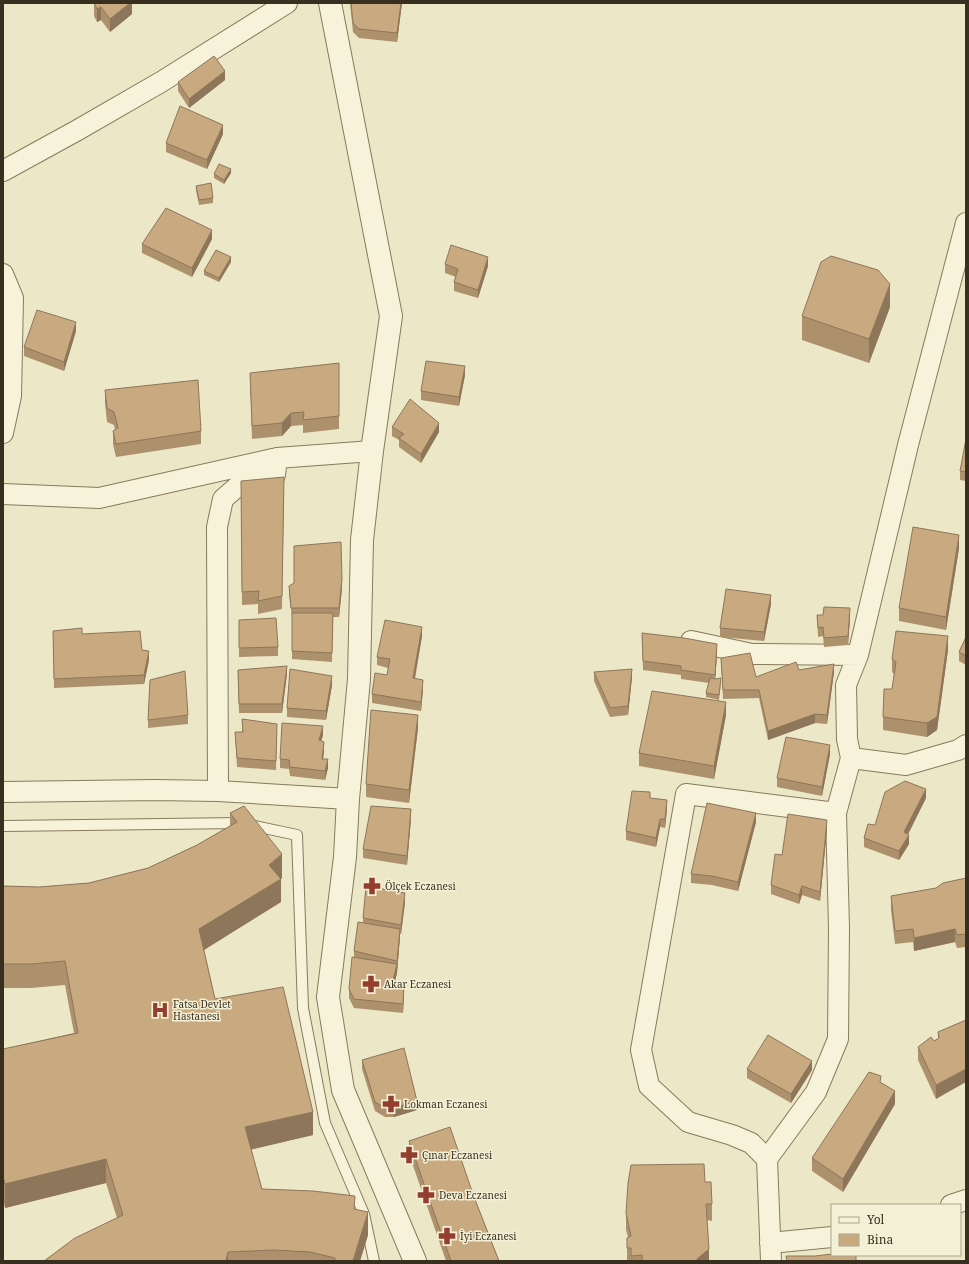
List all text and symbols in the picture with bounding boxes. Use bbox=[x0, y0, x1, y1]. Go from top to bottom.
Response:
pharmacy icon: Ölçek Eczanesi bbox=[362, 876, 382, 896]
place label: Ölçek Eczanesi bbox=[385, 879, 456, 893]
pharmacy icon: Akar Eczanesi bbox=[361, 974, 381, 994]
place label: Akar Eczanesi bbox=[384, 977, 452, 991]
place label: Fatsa Devlet Hastanesi bbox=[173, 997, 231, 1023]
hospital icon: Fatsa Devlet Hastanesi bbox=[150, 1000, 170, 1020]
pharmacy icon: Lokman Eczanesi bbox=[381, 1094, 401, 1114]
place label: Lokman Eczanesi bbox=[404, 1097, 488, 1111]
pharmacy icon: Çınar Eczanesi bbox=[399, 1145, 419, 1165]
place label: Çınar Eczanesi bbox=[422, 1148, 493, 1162]
pharmacy icon: Deva Eczanesi bbox=[416, 1185, 436, 1205]
place label: Deva Eczanesi bbox=[439, 1188, 508, 1202]
legend bbox=[831, 1204, 961, 1256]
text: Yol bbox=[866, 1211, 885, 1228]
pharmacy icon: İyi Eczanesi bbox=[437, 1226, 457, 1246]
place label: İyi Eczanesi bbox=[460, 1229, 517, 1243]
text: Bina bbox=[867, 1231, 893, 1248]

